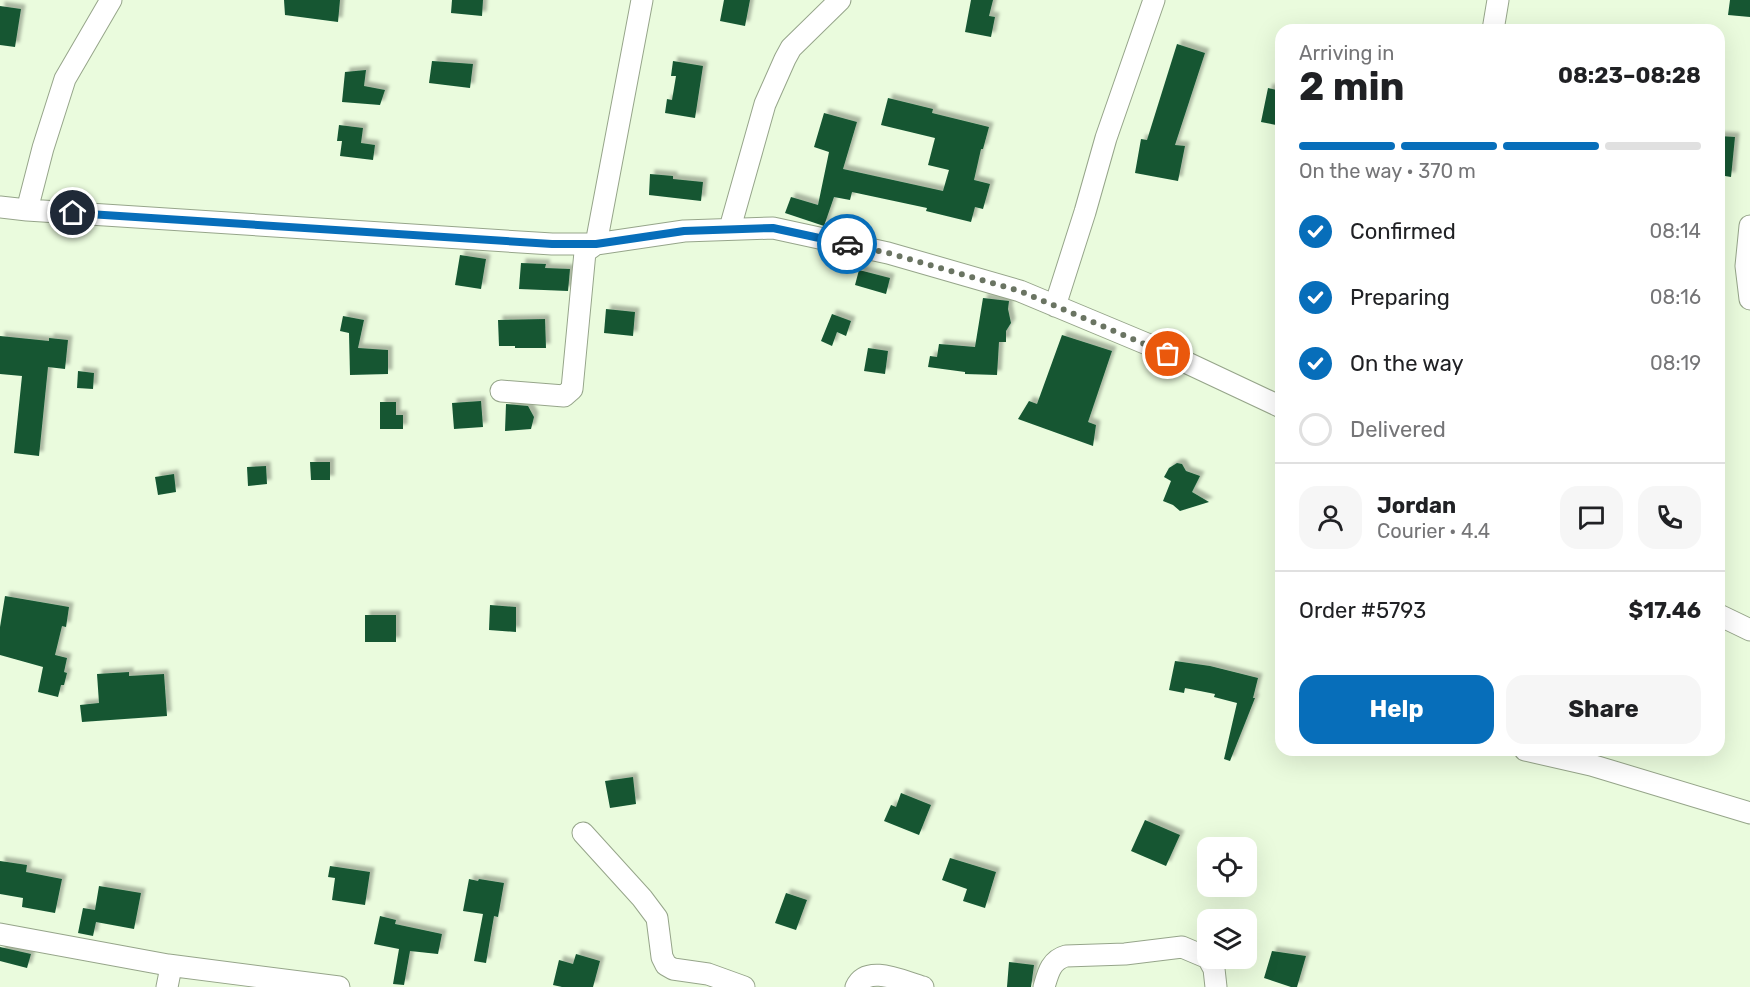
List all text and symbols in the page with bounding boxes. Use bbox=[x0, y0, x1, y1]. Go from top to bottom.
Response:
text: Arriving in bbox=[1299, 41, 1394, 65]
text: 08:23–08:28 bbox=[1558, 62, 1701, 89]
text: 2 min bbox=[1299, 64, 1405, 110]
text: On the way · 370 m bbox=[1299, 159, 1476, 183]
pin bbox=[47, 187, 98, 238]
icon: home bbox=[56, 196, 89, 229]
courier bbox=[817, 214, 877, 274]
icon: check bbox=[1299, 215, 1332, 248]
text: Confirmed bbox=[1350, 218, 1456, 245]
text: 08:14 bbox=[1649, 219, 1701, 243]
icon: car bbox=[831, 228, 864, 261]
icon: check bbox=[1299, 281, 1332, 314]
text: Preparing bbox=[1350, 284, 1450, 311]
text: 08:16 bbox=[1650, 285, 1701, 309]
pin bbox=[1142, 328, 1193, 379]
icon: bag bbox=[1151, 337, 1184, 370]
icon: check bbox=[1299, 347, 1332, 380]
text: On the way bbox=[1350, 350, 1464, 377]
text: 08:19 bbox=[1650, 351, 1701, 375]
text: Delivered bbox=[1350, 416, 1446, 443]
button: person bbox=[1299, 486, 1362, 549]
button: chat bbox=[1560, 486, 1623, 549]
button: phone bbox=[1638, 486, 1701, 549]
text: Jordan bbox=[1377, 492, 1456, 519]
text: Courier · 4.4 bbox=[1377, 519, 1490, 543]
text: Order #5793 bbox=[1299, 597, 1426, 624]
text: $17.46 bbox=[1629, 597, 1701, 624]
button: Help bbox=[1299, 675, 1494, 744]
button: Share bbox=[1506, 675, 1701, 744]
map controls bbox=[1197, 837, 1257, 969]
button: locate bbox=[1197, 837, 1257, 897]
button: layers bbox=[1197, 909, 1257, 969]

